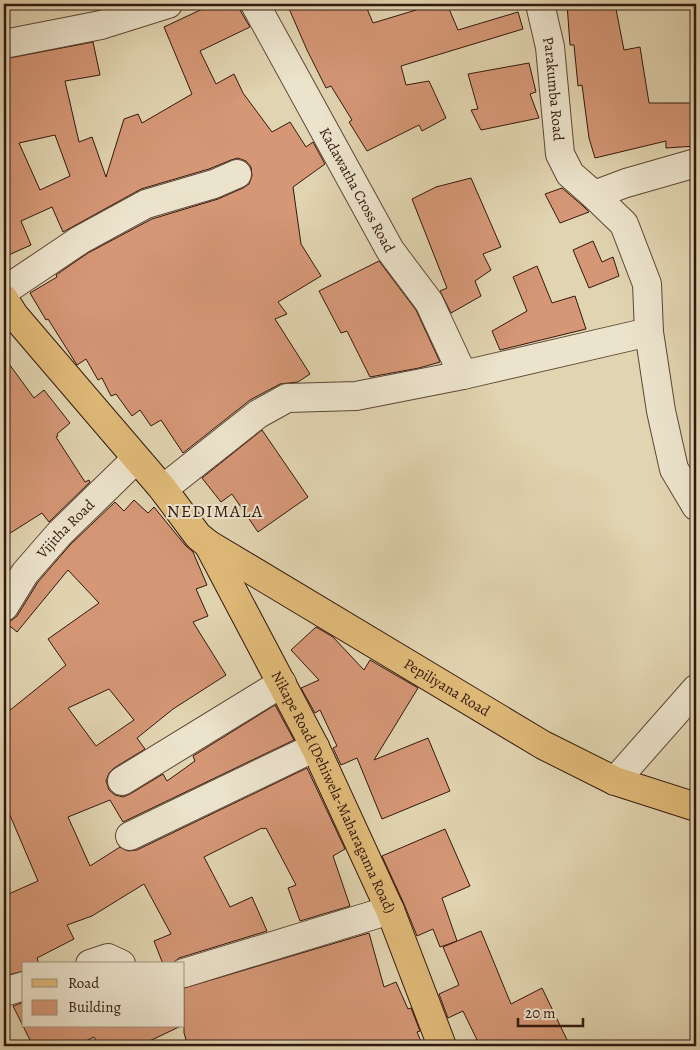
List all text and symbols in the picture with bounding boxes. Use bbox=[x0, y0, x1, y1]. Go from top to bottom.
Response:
street label: Parakumba Road bbox=[538, 35, 569, 143]
street label: Kadawatha Cross Road bbox=[315, 124, 400, 257]
street label: Vijitha Road bbox=[32, 494, 99, 563]
district label: NEDIMALA bbox=[167, 499, 263, 523]
street label: Pepiliyana Road bbox=[400, 654, 495, 721]
street label: Nikape Road (Dehiwela-Maharagama Road) bbox=[267, 667, 400, 916]
legend bbox=[22, 962, 185, 1028]
text: Road bbox=[68, 973, 100, 993]
scale bar bbox=[518, 995, 582, 1027]
text: Building bbox=[68, 997, 121, 1017]
text: 20 m bbox=[525, 1003, 556, 1023]

